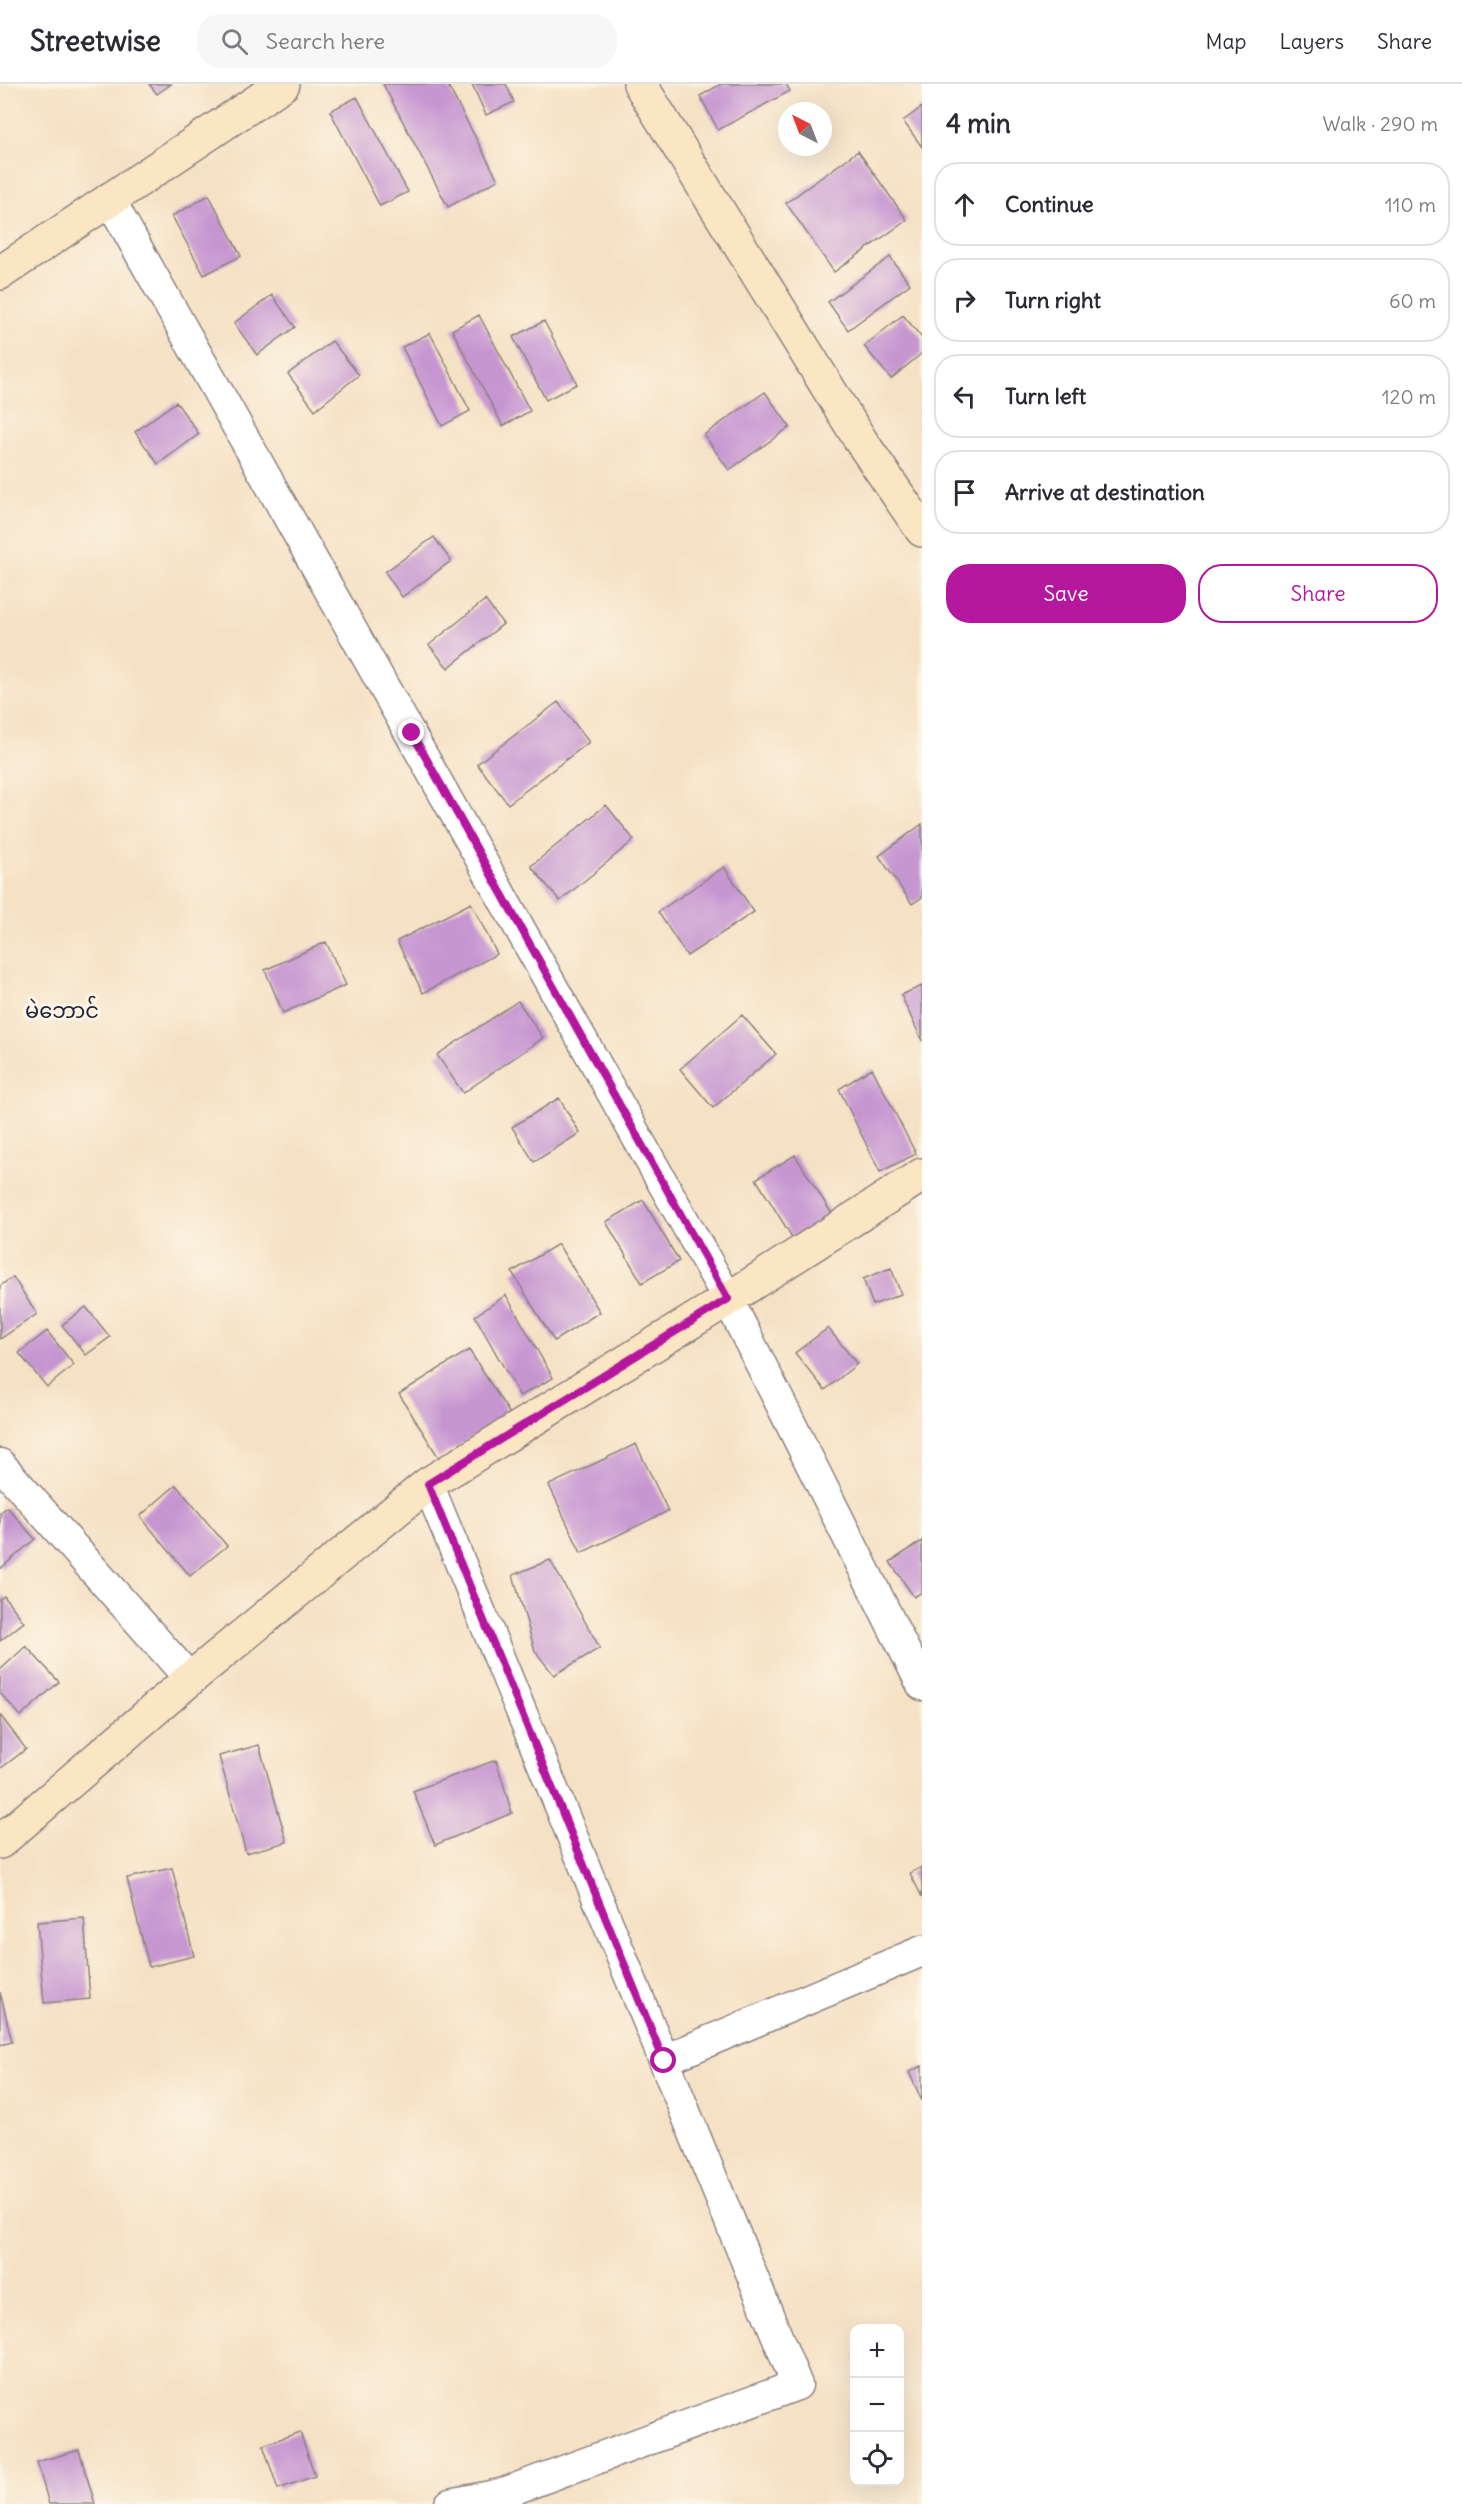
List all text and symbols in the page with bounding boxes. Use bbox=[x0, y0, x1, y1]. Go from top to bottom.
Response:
search box bbox=[197, 14, 617, 68]
text: Streetwise bbox=[30, 23, 161, 59]
icon: search bbox=[218, 25, 251, 58]
text: Search here bbox=[266, 27, 385, 55]
text: Map bbox=[1206, 28, 1246, 55]
text: Layers bbox=[1279, 28, 1344, 55]
text: Share bbox=[1377, 28, 1432, 55]
north arrow bbox=[778, 102, 832, 156]
text: 4 min bbox=[946, 107, 1011, 140]
text: Walk · 290 m bbox=[1323, 111, 1438, 136]
icon: ahead bbox=[948, 188, 981, 221]
text: Continue bbox=[1005, 190, 1094, 218]
text: 110 m bbox=[1385, 192, 1436, 217]
icon: right bbox=[948, 284, 981, 317]
text: Turn right bbox=[1005, 286, 1101, 314]
text: 60 m bbox=[1389, 288, 1436, 313]
icon: left bbox=[948, 380, 981, 413]
text: Turn left bbox=[1005, 382, 1086, 410]
text: 120 m bbox=[1382, 384, 1436, 409]
icon: arrive bbox=[948, 476, 981, 509]
text: Arrive at destination bbox=[1005, 478, 1205, 506]
button: Save bbox=[946, 564, 1186, 623]
button: Share bbox=[1198, 564, 1438, 623]
route end bbox=[398, 719, 424, 745]
district label: မဲဘောင် bbox=[25, 995, 99, 1024]
route start bbox=[650, 2047, 676, 2073]
map controls bbox=[850, 2324, 904, 2486]
button: + bbox=[850, 2324, 904, 2378]
button: − bbox=[850, 2378, 904, 2432]
button: locate bbox=[850, 2432, 904, 2486]

